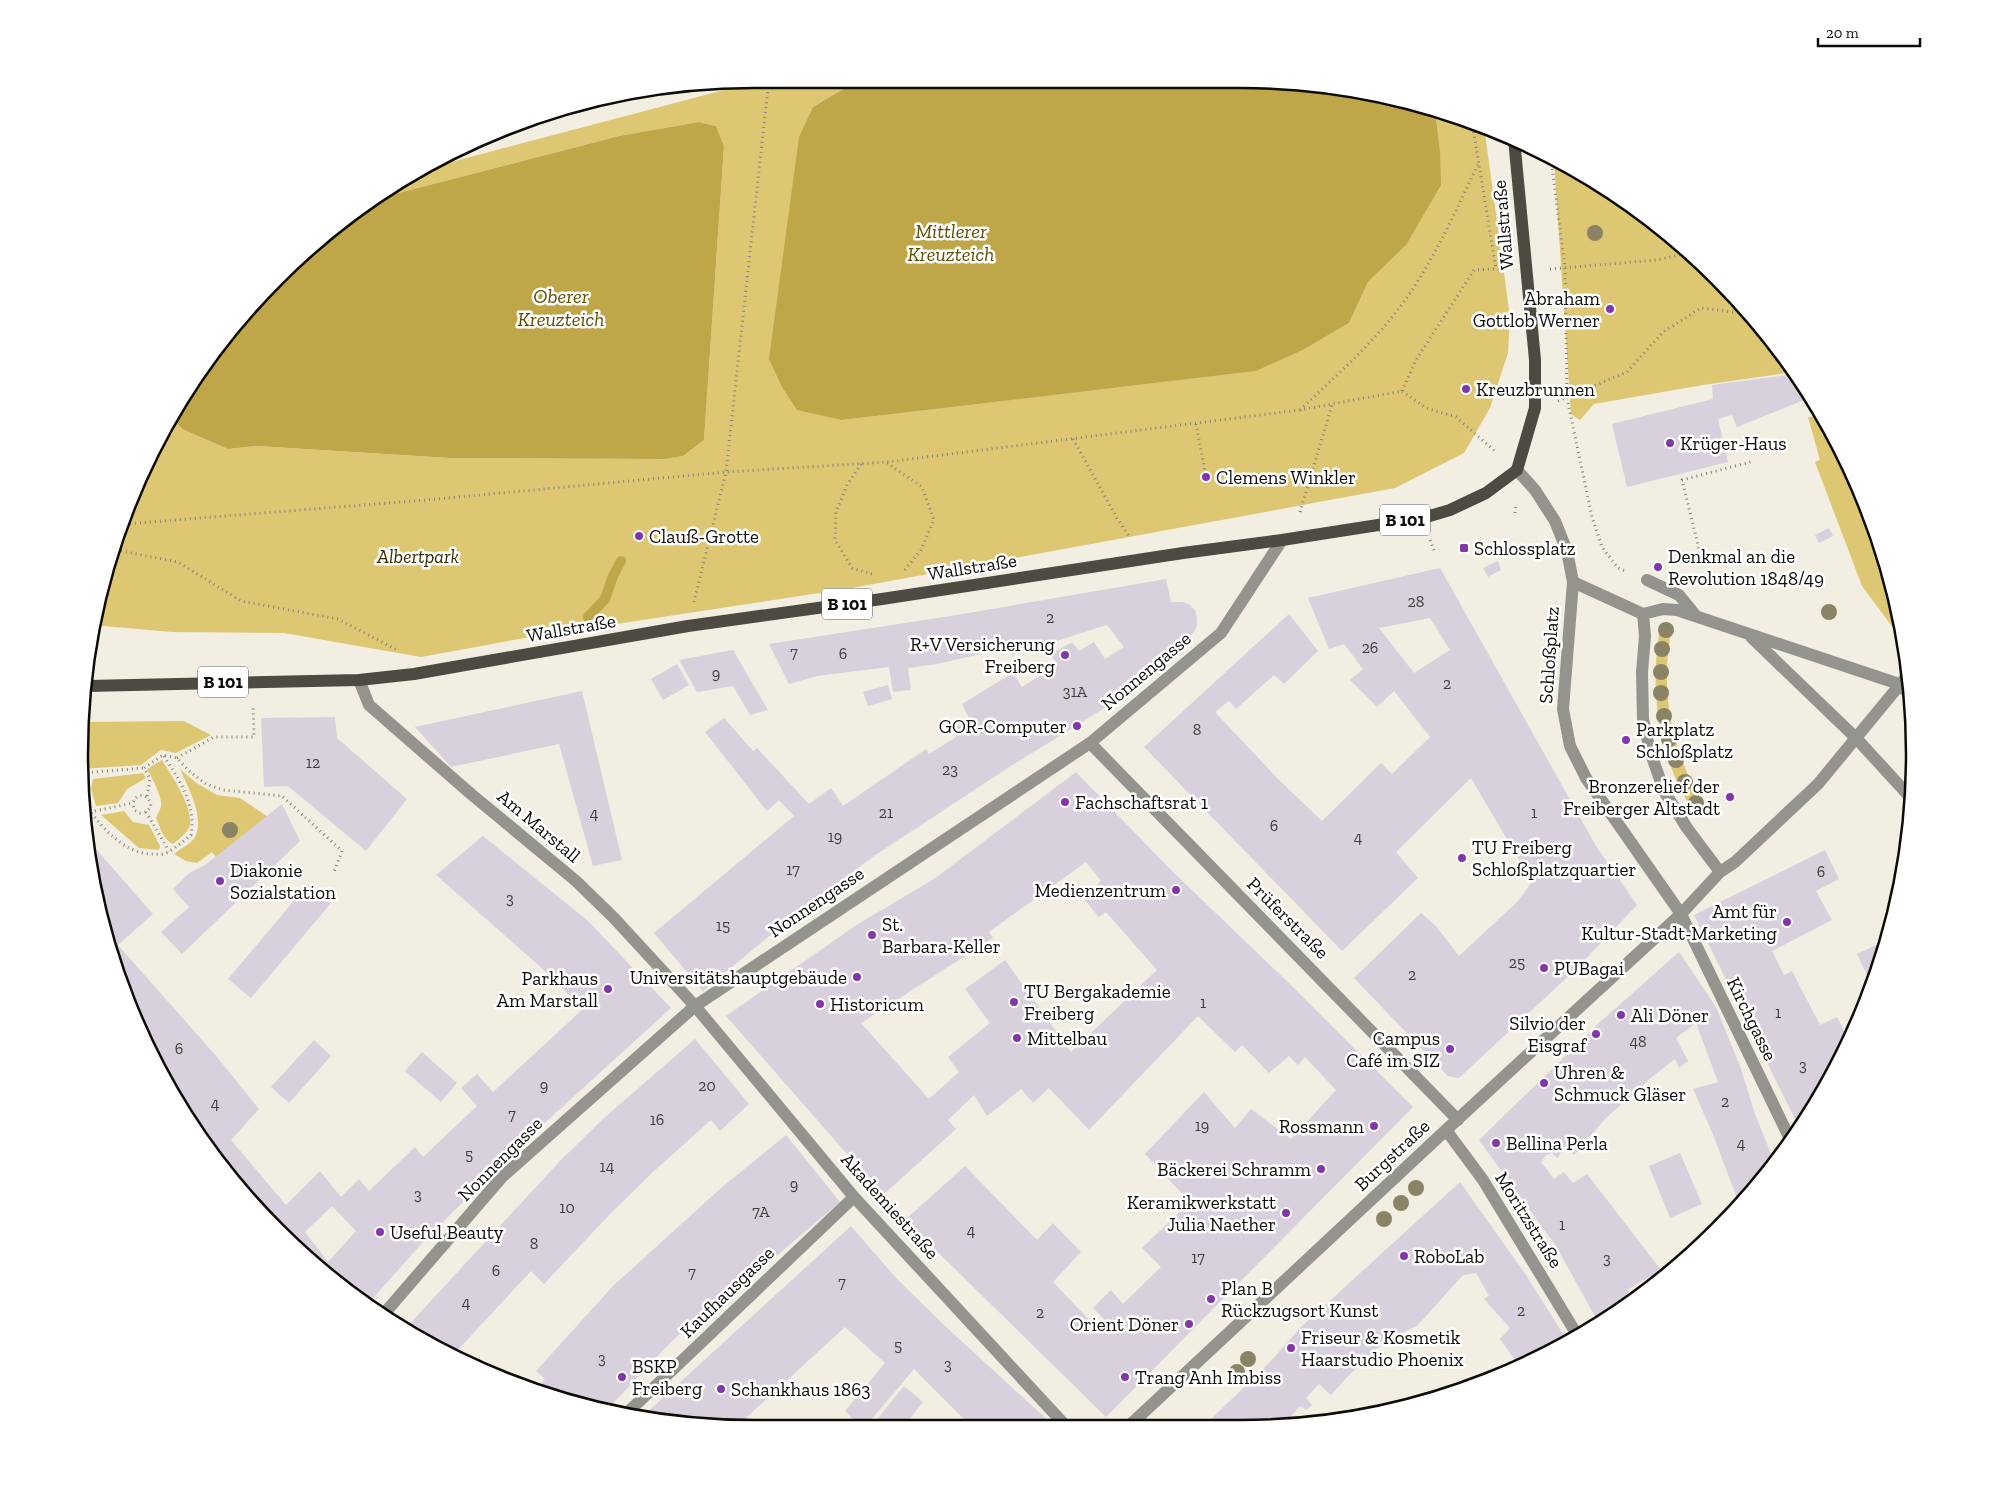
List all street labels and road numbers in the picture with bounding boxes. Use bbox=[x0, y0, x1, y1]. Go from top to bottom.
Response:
street label: Wallstraße bbox=[1488, 179, 1518, 271]
road number: B 101 bbox=[1380, 504, 1430, 536]
street label: Wallstraße bbox=[926, 549, 1018, 585]
road number: B 101 bbox=[822, 588, 872, 620]
street label: Schloßplatz bbox=[1534, 606, 1564, 704]
street label: Wallstraße bbox=[525, 609, 617, 647]
street label: Nonnengasse bbox=[1096, 627, 1196, 715]
road number: B 101 bbox=[198, 666, 248, 698]
street label: Am Marstall bbox=[493, 785, 585, 867]
street label: Nonnengasse bbox=[764, 862, 868, 942]
street label: Prüferstraße bbox=[1242, 872, 1334, 964]
street label: Kirchgasse bbox=[1722, 973, 1782, 1065]
street label: Nonnengasse bbox=[453, 1112, 547, 1206]
street label: Burgstraße bbox=[1350, 1114, 1434, 1196]
street label: Akademiestraße bbox=[836, 1148, 944, 1264]
street label: Moritzstraße bbox=[1490, 1168, 1568, 1272]
street label: Kaufhausgasse bbox=[675, 1241, 779, 1343]

